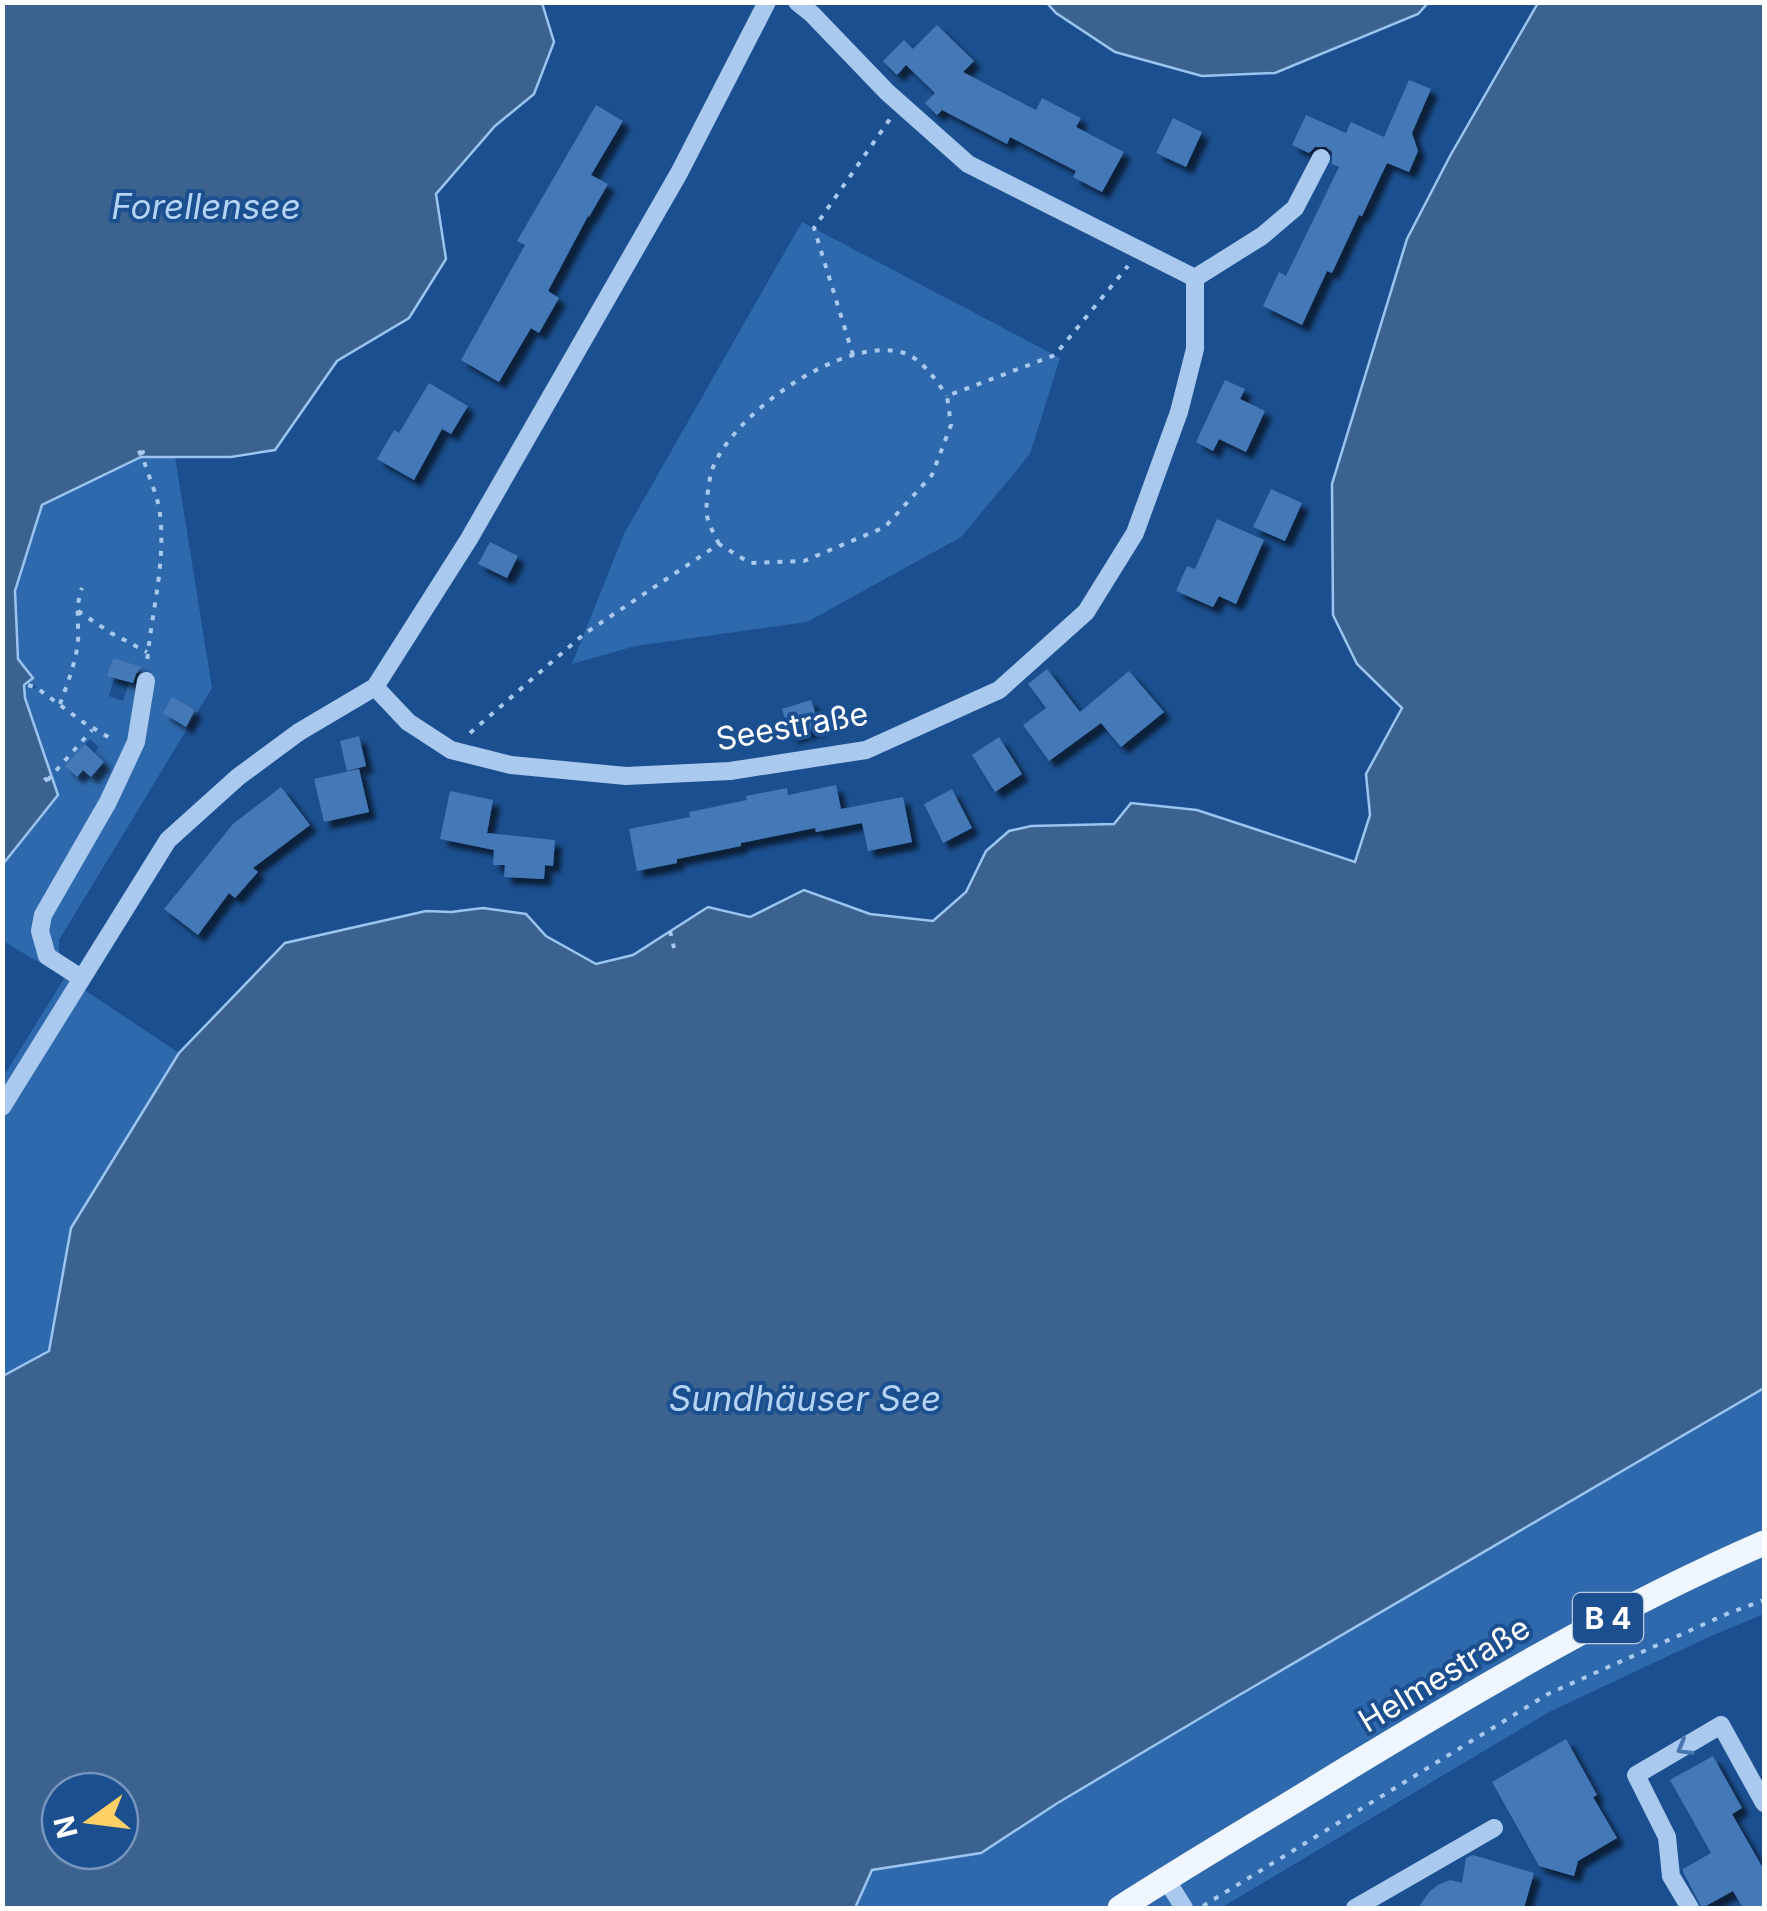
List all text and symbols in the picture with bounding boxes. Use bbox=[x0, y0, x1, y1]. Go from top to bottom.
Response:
water label: Forellensee bbox=[111, 185, 301, 227]
street label: Seestraße bbox=[713, 693, 871, 759]
water label: Sundhäuser See bbox=[669, 1377, 941, 1419]
road number: B 4 bbox=[1573, 1593, 1643, 1643]
street label: Helmestraße bbox=[1351, 1608, 1537, 1740]
one-way arrow bbox=[1676, 1735, 1694, 1755]
north arrow bbox=[40, 1771, 140, 1871]
text: N bbox=[47, 1813, 85, 1842]

